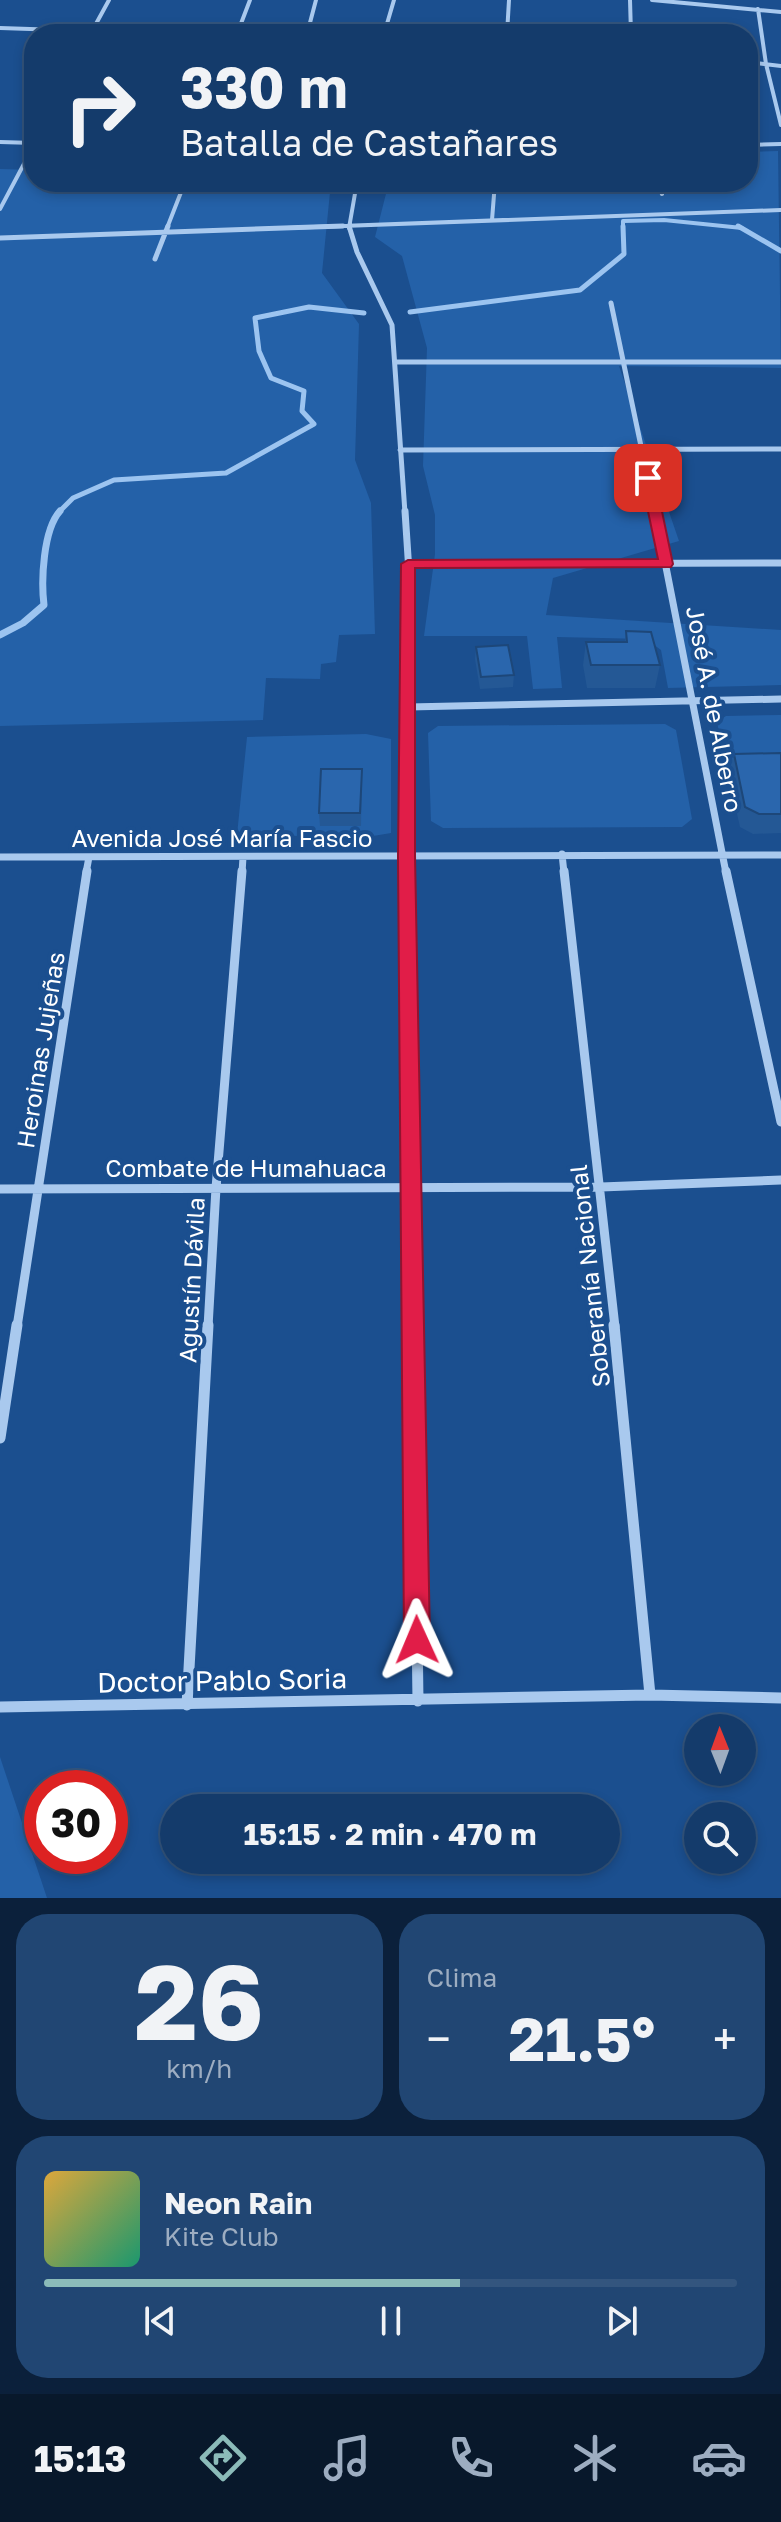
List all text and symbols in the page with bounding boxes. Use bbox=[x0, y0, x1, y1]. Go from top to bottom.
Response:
text: 330 m bbox=[180, 53, 348, 120]
icon: right bbox=[48, 56, 152, 160]
text: Batalla de Castañares bbox=[180, 121, 558, 164]
pin bbox=[614, 444, 682, 512]
icon: arrive bbox=[626, 456, 670, 500]
street label: José A. de Alberro bbox=[681, 603, 749, 815]
street label: Avenida José María Fascio bbox=[72, 823, 372, 852]
street label: Heroinas Jujeñas bbox=[10, 950, 70, 1150]
street label: Combate de Humahuaca bbox=[105, 1153, 387, 1182]
street label: Soberanía Nacional bbox=[563, 1163, 615, 1389]
street label: Agustín Dávila bbox=[172, 1197, 210, 1363]
position arrow bbox=[375, 1598, 459, 1682]
street label: Doctor Pablo Soria bbox=[97, 1661, 347, 1699]
north arrow bbox=[684, 1714, 756, 1786]
map controls bbox=[684, 1714, 756, 1874]
speed limit sign: 30 bbox=[24, 1770, 128, 1874]
button: search bbox=[684, 1802, 756, 1874]
text: 15:15 · 2 min · 470 m bbox=[243, 1816, 537, 1852]
text: 26 bbox=[135, 1938, 264, 2063]
text: Clima bbox=[427, 1962, 497, 1993]
text: 21.5° bbox=[508, 2002, 655, 2074]
text: − bbox=[427, 2012, 451, 2065]
text: + bbox=[713, 2012, 737, 2065]
text: km/h bbox=[166, 2053, 232, 2084]
text: Neon Rain bbox=[164, 2185, 312, 2221]
text: Kite Club bbox=[164, 2221, 279, 2252]
icon: previous bbox=[138, 2299, 182, 2343]
icon: pause bbox=[369, 2299, 413, 2343]
icon: next bbox=[600, 2299, 644, 2343]
icon: directions bbox=[195, 2430, 251, 2486]
icon: music bbox=[319, 2430, 375, 2486]
icon: phone bbox=[443, 2430, 499, 2486]
icon: climate bbox=[567, 2430, 623, 2486]
icon: car bbox=[691, 2430, 747, 2486]
text: 15:13 bbox=[34, 2437, 127, 2480]

